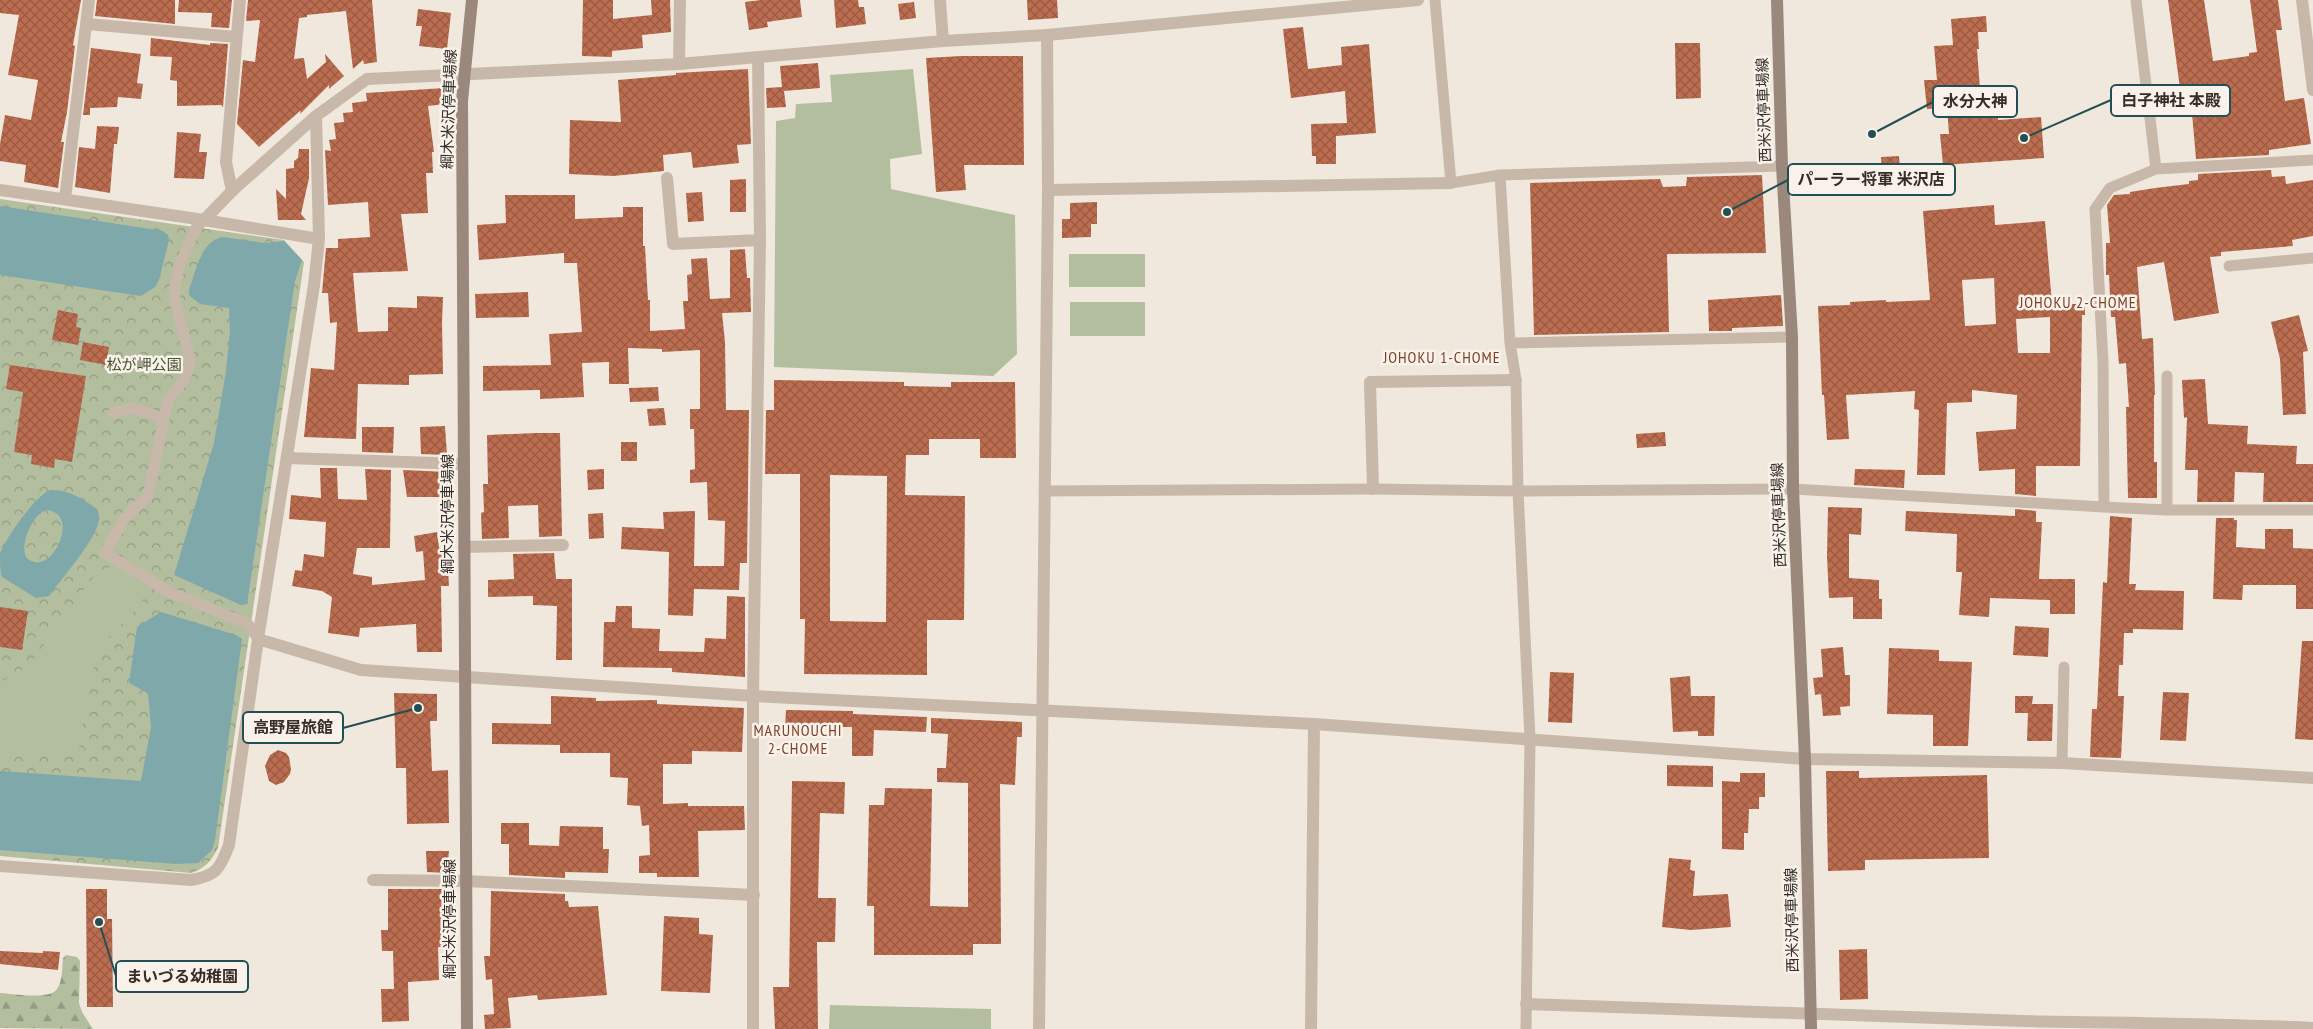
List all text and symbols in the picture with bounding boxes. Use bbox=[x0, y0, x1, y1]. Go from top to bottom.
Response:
street label: 綱木米沢停車場線 bbox=[437, 49, 460, 169]
street label: 西米沢停車場線 bbox=[1752, 57, 1775, 163]
callout: 白子神社 本殿 bbox=[2111, 85, 2230, 116]
callout: 水分大神 bbox=[1933, 86, 2017, 117]
text: 白子神社 本殿 bbox=[2121, 90, 2221, 110]
text: 水分大神 bbox=[1943, 91, 2007, 111]
callout: パーラー将軍 米沢店 bbox=[1788, 164, 1955, 195]
text: パーラー将軍 米沢店 bbox=[1797, 169, 1945, 189]
district label: JOHOKU 2-CHOME bbox=[2018, 292, 2137, 312]
district label: JOHOKU 1-CHOME bbox=[1382, 347, 1501, 367]
park label: 松が岬公園 bbox=[106, 355, 182, 374]
street label: 綱木米沢停車場線 bbox=[438, 454, 457, 574]
street label: 西米沢停車場線 bbox=[1767, 462, 1790, 568]
callout: 高野屋旅館 bbox=[243, 712, 343, 743]
text: 高野屋旅館 bbox=[253, 717, 333, 737]
district label: MARUNOUCHI 2-CHOME bbox=[753, 720, 843, 758]
street label: 綱木米沢停車場線 bbox=[440, 859, 459, 979]
street label: 西米沢停車場線 bbox=[1781, 867, 1802, 973]
callout: まいづる幼稚園 bbox=[116, 961, 248, 992]
text: まいづる幼稚園 bbox=[126, 966, 238, 986]

